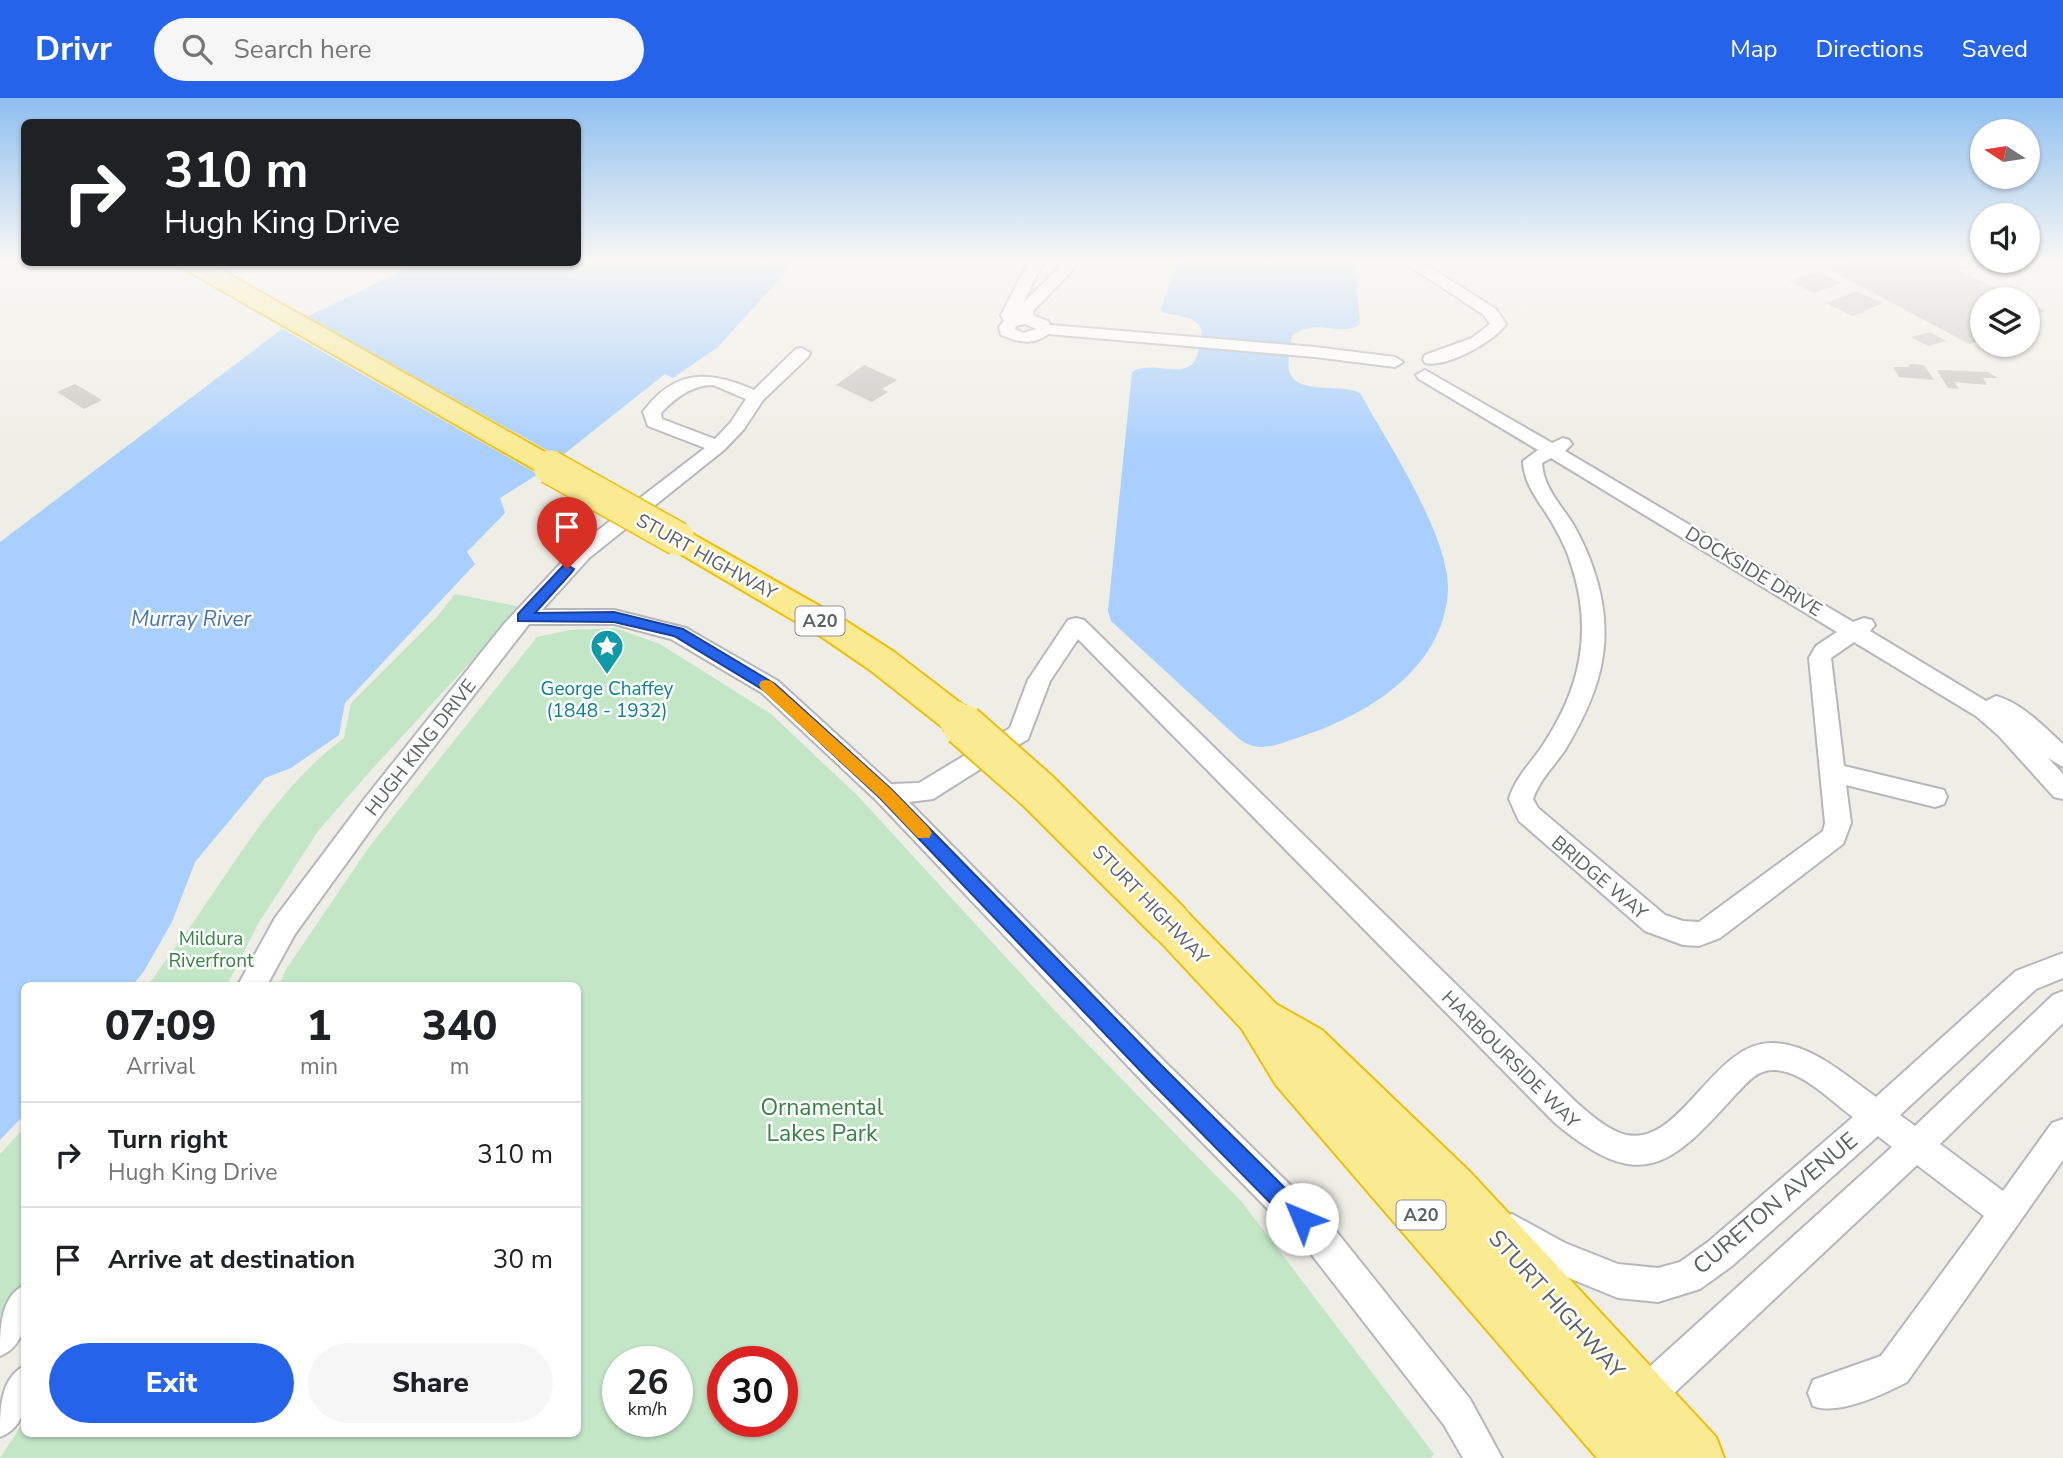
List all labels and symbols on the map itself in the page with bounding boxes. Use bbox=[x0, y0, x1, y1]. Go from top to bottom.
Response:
north arrow bbox=[1970, 119, 2040, 189]
pin bbox=[537, 497, 597, 569]
street label: STURT HIGHWAY bbox=[632, 508, 782, 607]
street label: DOCKSIDE DRIVE bbox=[1680, 521, 1827, 623]
water label: Murray River bbox=[131, 605, 252, 633]
road number: A20 bbox=[796, 606, 844, 636]
place icon: George Chaffey (1848 - 1932) bbox=[588, 627, 626, 676]
street label: HUGH KING DRIVE bbox=[359, 674, 482, 821]
place label: George Chaffey (1848 - 1932) bbox=[541, 676, 674, 724]
street label: BRIDGE WAY bbox=[1546, 830, 1653, 926]
street label: STURT HIGHWAY bbox=[1086, 839, 1215, 971]
park label: Mildura Riverfront bbox=[168, 926, 254, 974]
street label: HARBOURSIDE WAY bbox=[1436, 985, 1586, 1135]
park label: Ornamental Lakes Park bbox=[760, 1092, 884, 1149]
street label: CURETON AVENUE bbox=[1686, 1125, 1864, 1281]
position arrow bbox=[1265, 1182, 1339, 1256]
road number: A20 bbox=[1396, 1200, 1446, 1230]
street label: STURT HIGHWAY bbox=[1482, 1223, 1632, 1385]
speed limit sign: 30 bbox=[707, 1346, 798, 1437]

